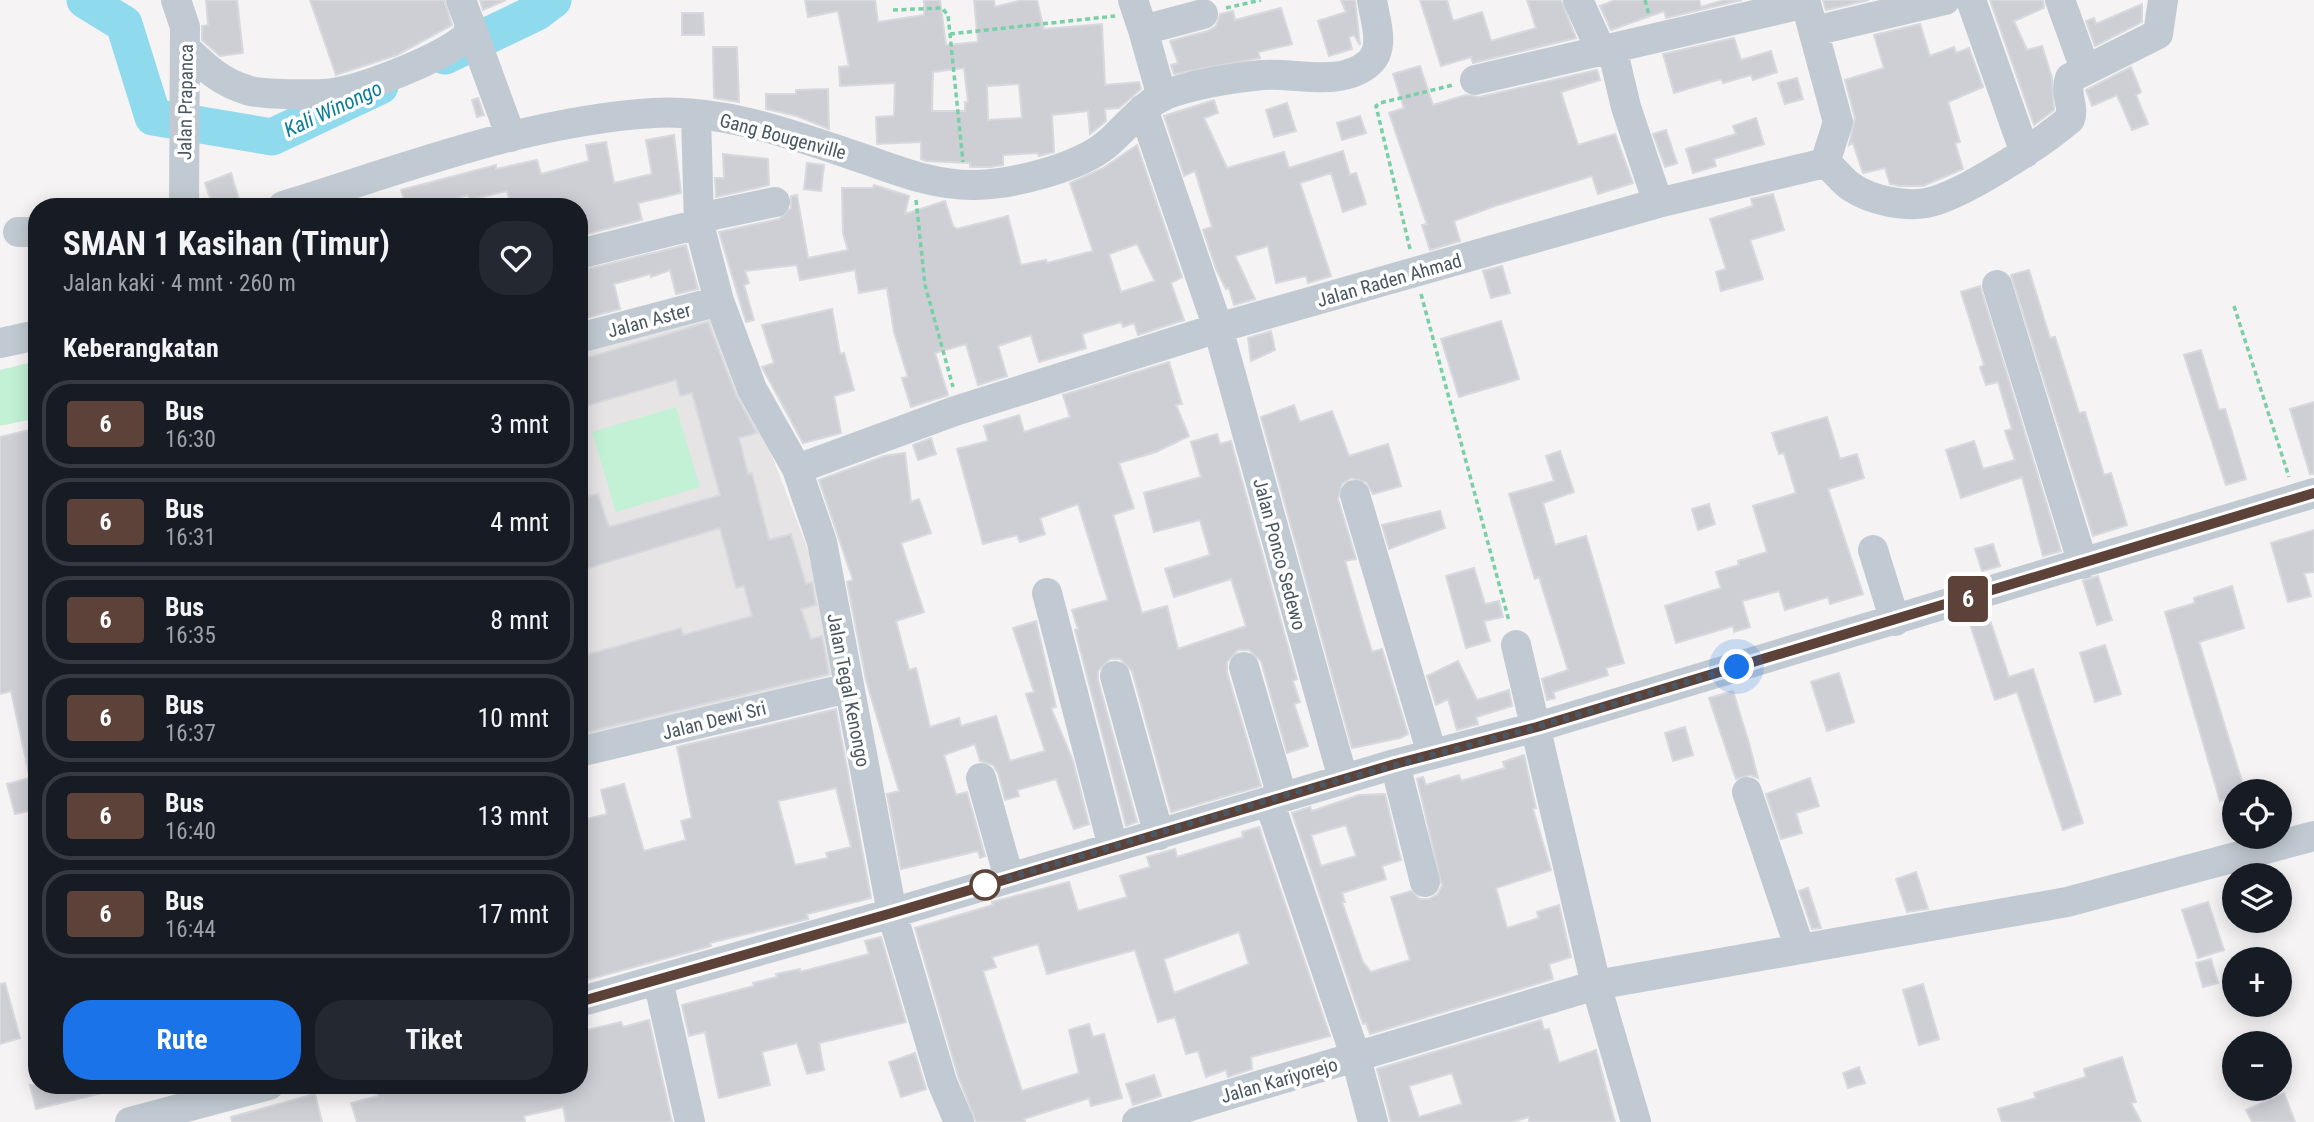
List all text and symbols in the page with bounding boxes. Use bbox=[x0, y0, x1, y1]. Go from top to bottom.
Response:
street label: Jalan Prapanca bbox=[173, 44, 198, 160]
water label: Kali Winongo bbox=[280, 76, 386, 142]
street label: Gang Bougenville bbox=[717, 109, 849, 164]
button: heart bbox=[479, 221, 553, 295]
text: SMAN 1 Kasihan (Timur) bbox=[63, 224, 390, 263]
street label: Jalan Raden Ahmad bbox=[1314, 249, 1464, 312]
text: Jalan kaki · 4 mnt · 260 m bbox=[63, 270, 296, 297]
street label: Jalan Aster bbox=[605, 298, 693, 343]
text: Keberangkatan bbox=[63, 333, 219, 363]
text: Bus bbox=[165, 396, 204, 426]
text: 3 mnt bbox=[490, 409, 549, 439]
text: 6 bbox=[99, 410, 112, 438]
text: 16:30 bbox=[165, 426, 216, 453]
street label: Jalan Ponco Sedewo bbox=[1248, 476, 1311, 633]
text: Bus bbox=[165, 494, 204, 524]
text: 4 mnt bbox=[490, 507, 549, 537]
text: 6 bbox=[99, 508, 112, 536]
text: 16:31 bbox=[165, 524, 216, 551]
line badge: 6 bbox=[1945, 576, 1991, 622]
text: 6 bbox=[1962, 585, 1974, 613]
text: Bus bbox=[165, 592, 204, 622]
text: 8 mnt bbox=[490, 605, 549, 635]
text: 6 bbox=[99, 606, 112, 634]
street label: Jalan Tegal Kenongo bbox=[822, 611, 875, 769]
text: 16:35 bbox=[165, 622, 216, 649]
your location bbox=[1719, 649, 1754, 684]
text: Bus bbox=[165, 690, 204, 720]
street label: Jalan Dewi Sri bbox=[660, 696, 768, 744]
text: 10 mnt bbox=[478, 703, 549, 733]
text: 6 bbox=[99, 704, 112, 732]
text: 16:37 bbox=[165, 720, 216, 747]
map controls bbox=[2222, 779, 2292, 1101]
button: locate bbox=[2222, 779, 2292, 849]
text: Bus bbox=[165, 788, 204, 818]
text: 13 mnt bbox=[478, 801, 549, 831]
text: 6 bbox=[99, 802, 112, 830]
text: 16:40 bbox=[165, 818, 216, 845]
button: layers bbox=[2222, 863, 2292, 933]
unlabelled marker bbox=[970, 870, 1000, 900]
text: Bus bbox=[165, 886, 204, 916]
text: 17 mnt bbox=[478, 899, 549, 929]
text: 6 bbox=[99, 900, 112, 928]
text: 16:44 bbox=[165, 916, 216, 943]
button: + bbox=[2222, 947, 2292, 1017]
button: Rute bbox=[63, 1000, 301, 1080]
button: Tiket bbox=[315, 1000, 553, 1080]
button: − bbox=[2222, 1031, 2292, 1101]
street label: Jalan Kariyorejo bbox=[1218, 1053, 1340, 1108]

